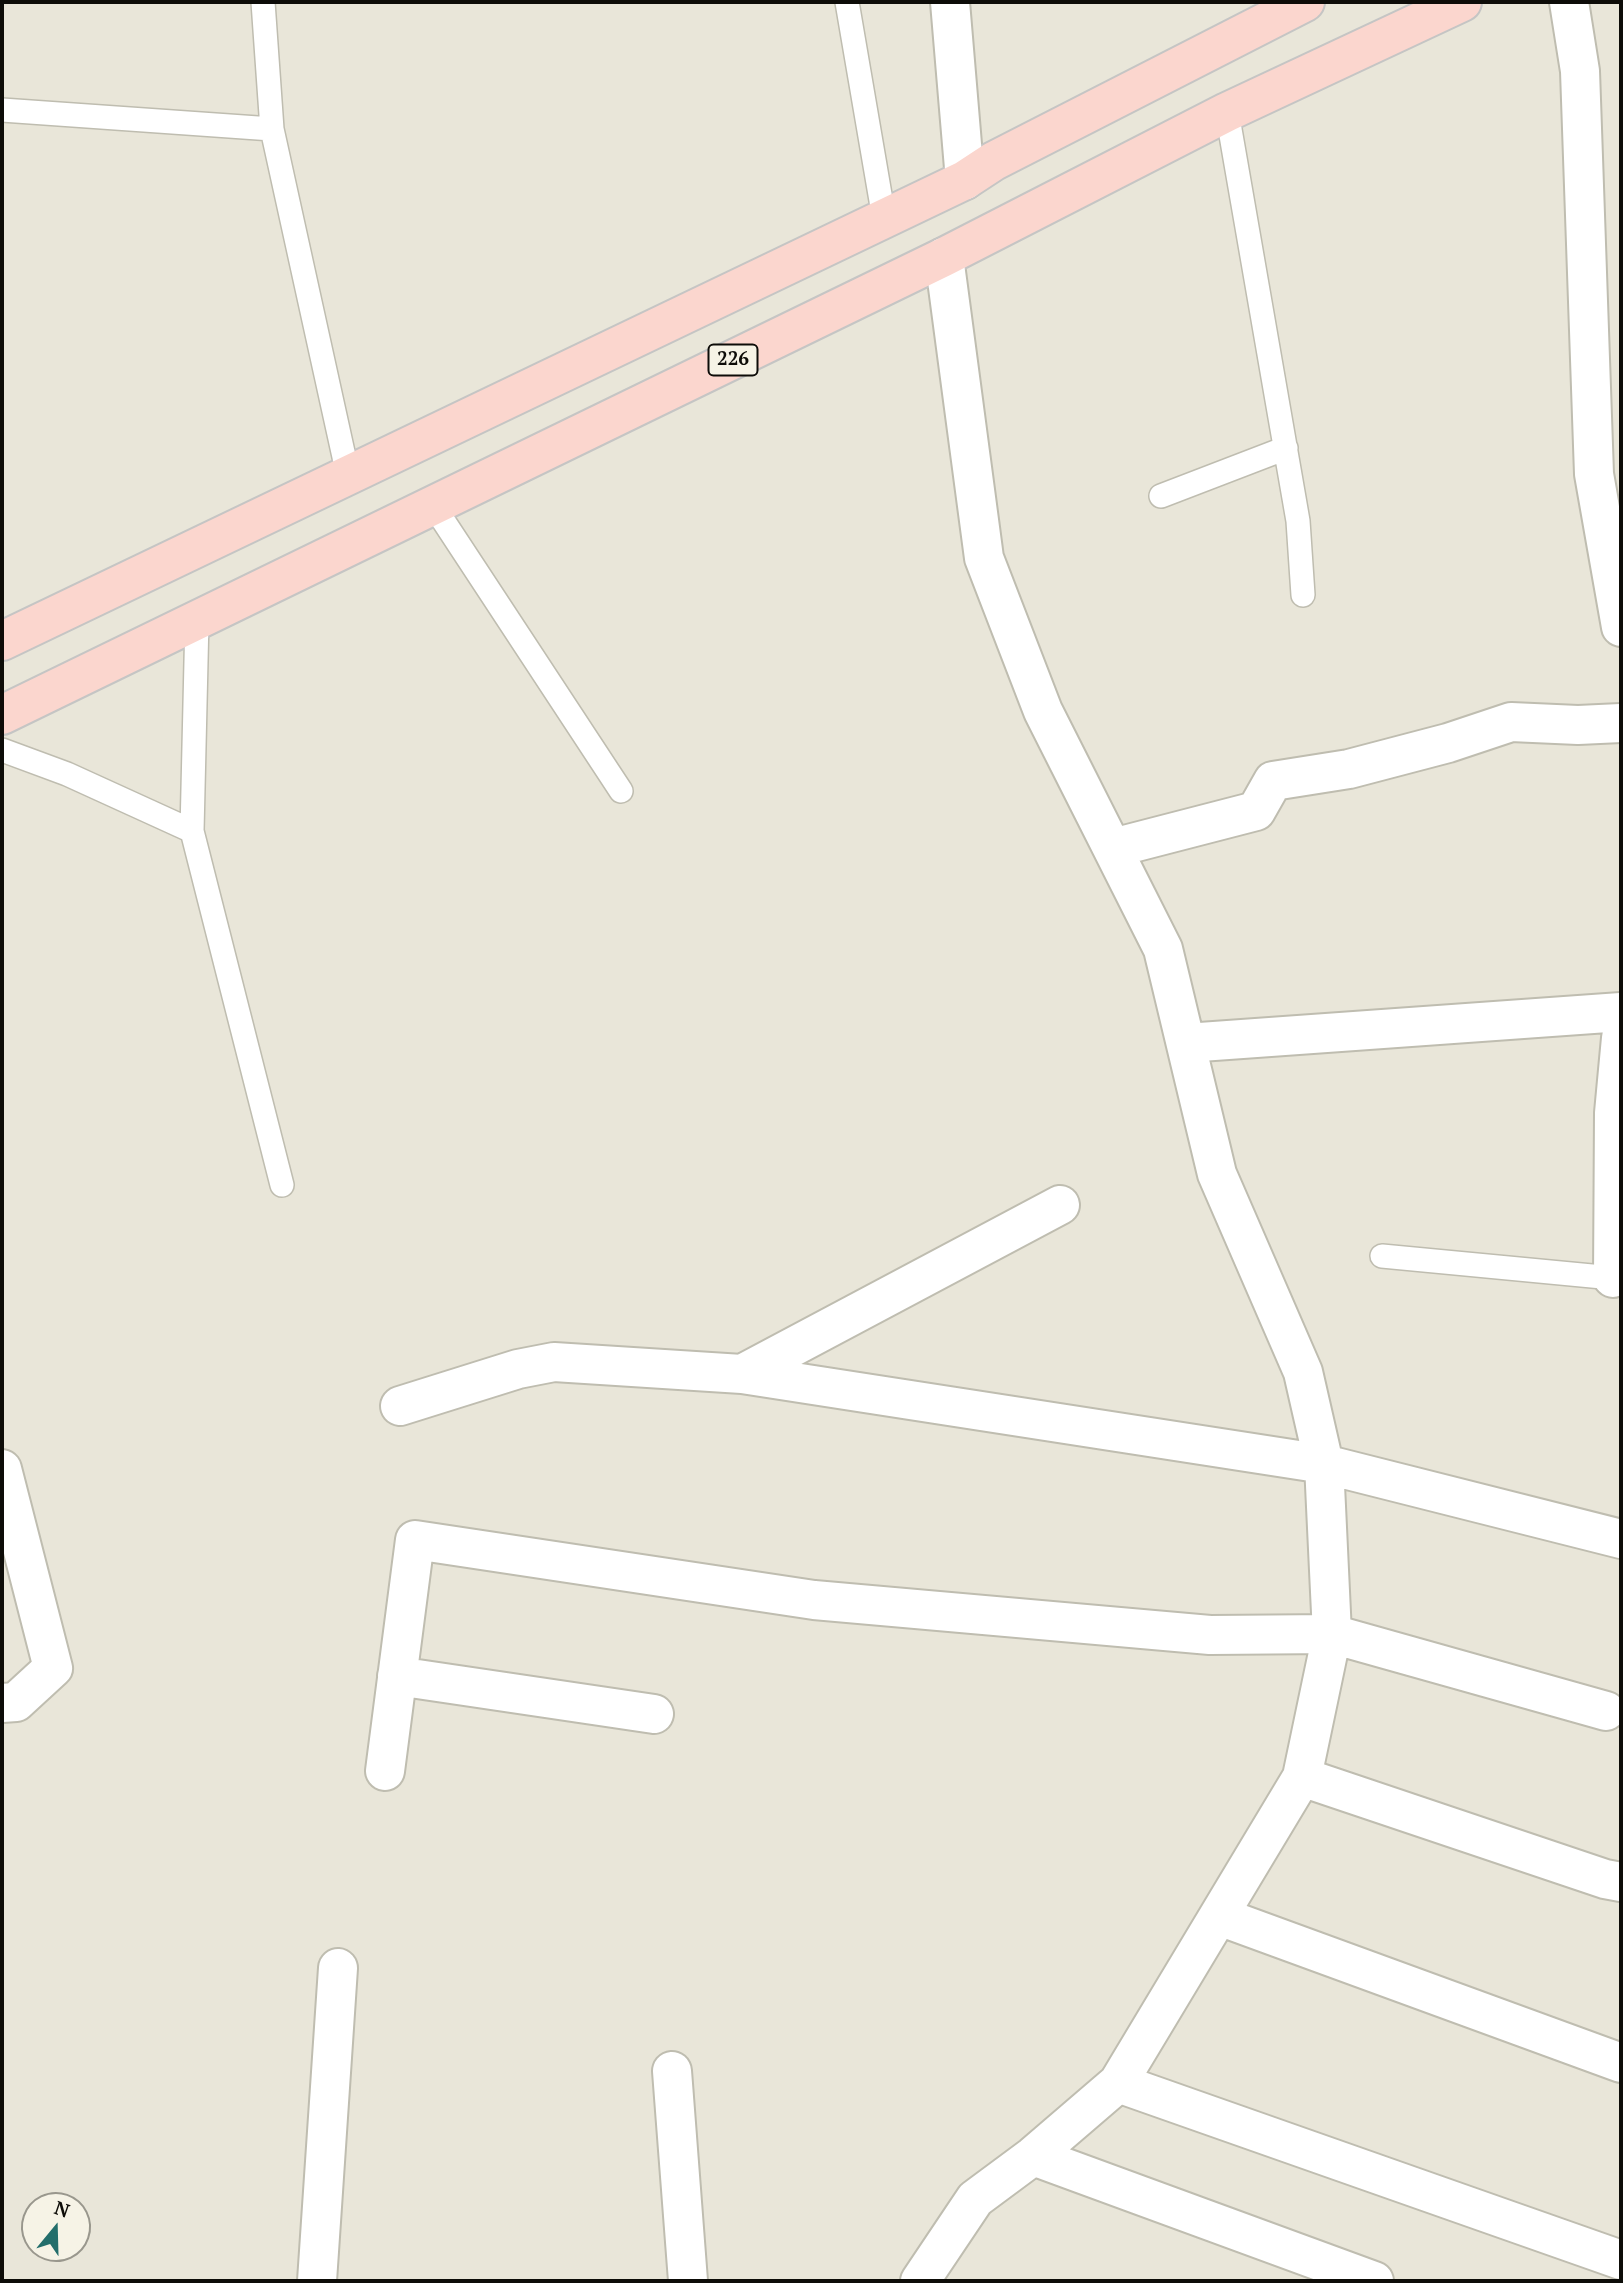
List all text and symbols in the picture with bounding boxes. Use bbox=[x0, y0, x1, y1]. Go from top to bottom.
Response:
road number: 226 bbox=[708, 344, 758, 376]
north arrow bbox=[21, 2192, 91, 2262]
text: N bbox=[51, 2194, 73, 2223]

